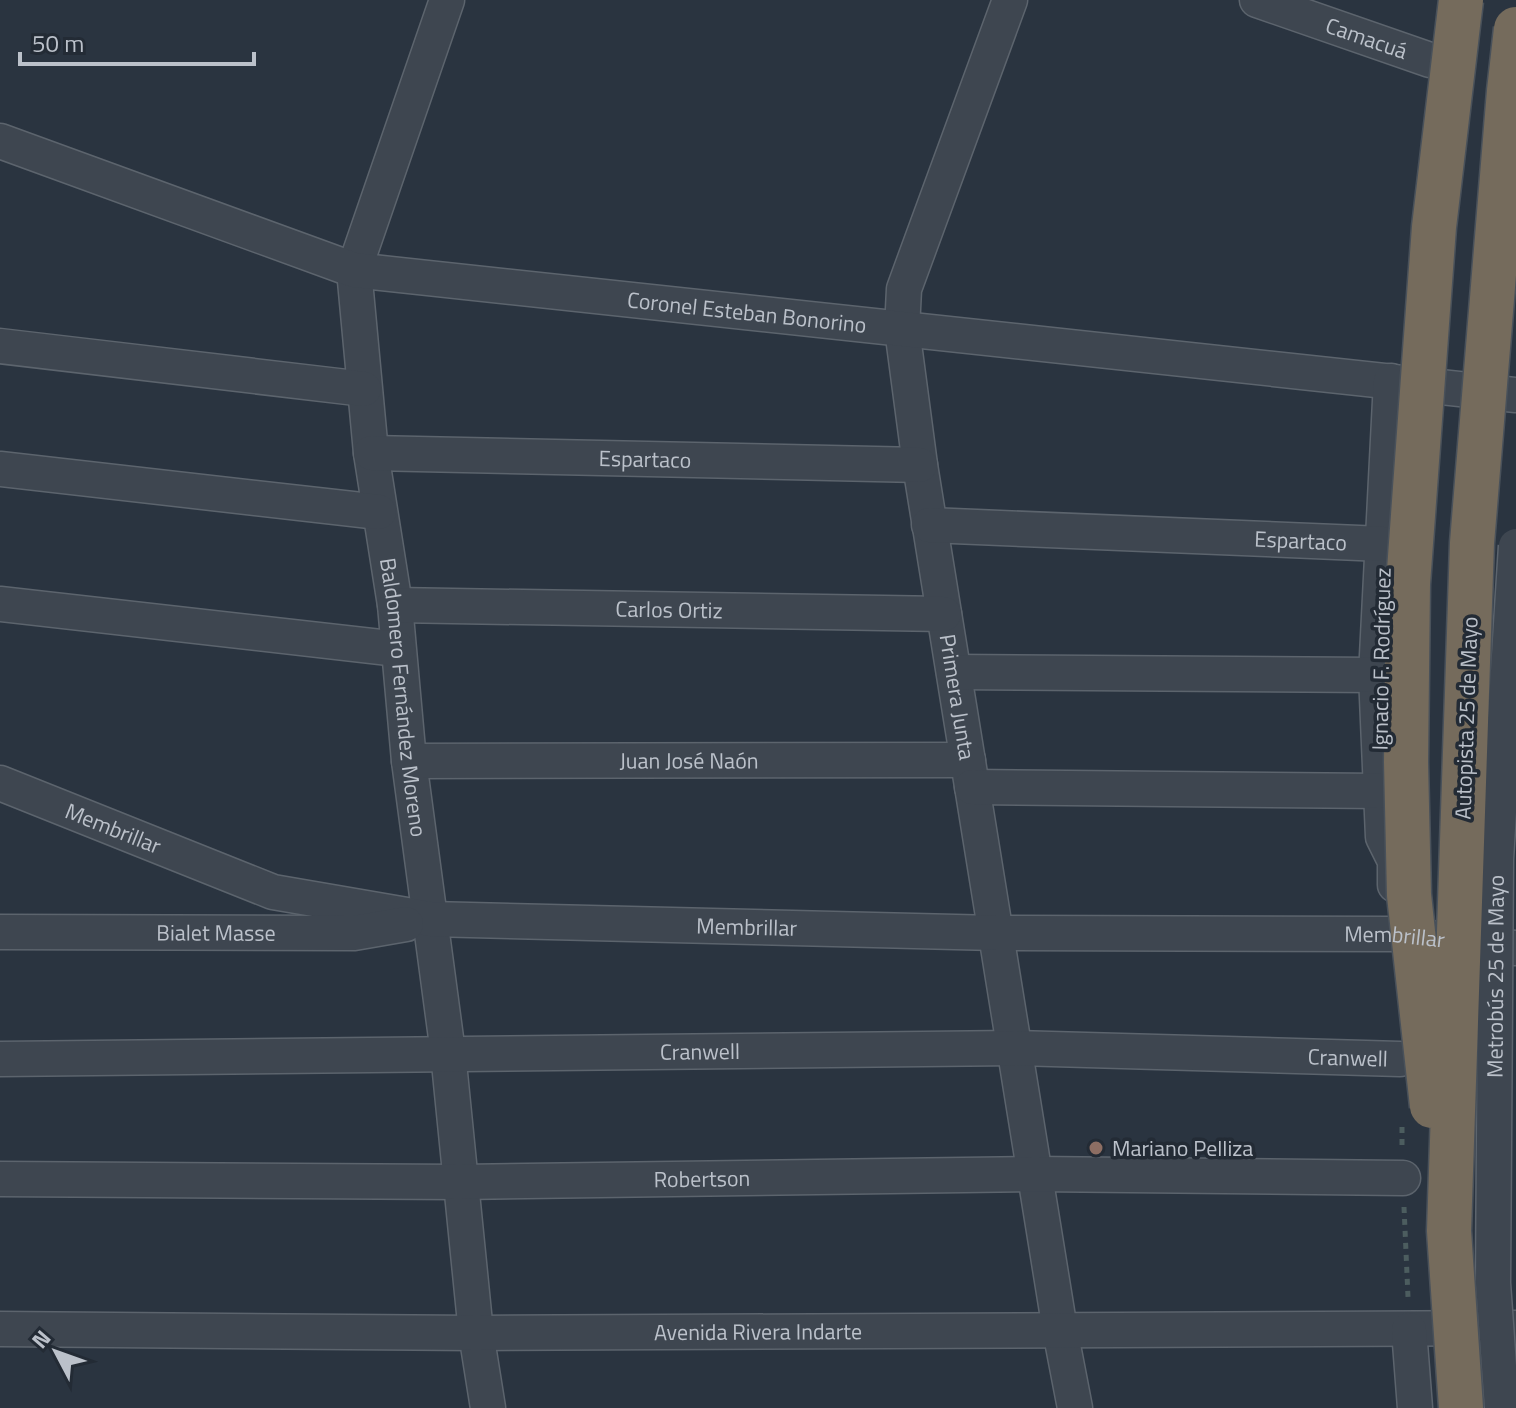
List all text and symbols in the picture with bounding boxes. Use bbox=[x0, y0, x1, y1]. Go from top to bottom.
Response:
street label: Camacuá bbox=[1321, 8, 1412, 68]
scale bar bbox=[20, 16, 254, 66]
text: 50 m bbox=[32, 25, 84, 61]
street label: Coronel Esteban Bonorino bbox=[626, 283, 868, 342]
street label: Espartaco bbox=[598, 441, 692, 477]
street label: Espartaco bbox=[1254, 522, 1348, 559]
street label: Baldomero Fernández Moreno bbox=[371, 555, 436, 839]
street label: Ignacio F. Rodríguez bbox=[1362, 567, 1400, 751]
street label: Carlos Ortiz bbox=[615, 592, 723, 627]
street label: Autopista 25 de Mayo bbox=[1445, 616, 1487, 820]
street label: Primera Junta bbox=[931, 631, 984, 762]
street label: Juan José Naón bbox=[619, 743, 759, 778]
street label: Membrillar bbox=[60, 794, 167, 863]
street label: Metrobús 25 de Mayo bbox=[1477, 875, 1513, 1078]
street label: Membrillar bbox=[696, 909, 798, 945]
street label: Bialet Masse bbox=[156, 915, 276, 950]
street label: Membrillar bbox=[1344, 917, 1447, 957]
street label: Cranwell bbox=[660, 1034, 740, 1069]
street label: Cranwell bbox=[1307, 1039, 1388, 1076]
place label: Mariano Pelliza bbox=[1112, 1131, 1253, 1165]
marker: Mariano Pelliza bbox=[1087, 1139, 1105, 1157]
street label: Robertson bbox=[653, 1161, 751, 1196]
north arrow bbox=[16, 1312, 96, 1392]
street label: Avenida Rivera Indarte bbox=[654, 1314, 862, 1349]
text: N bbox=[23, 1322, 59, 1356]

